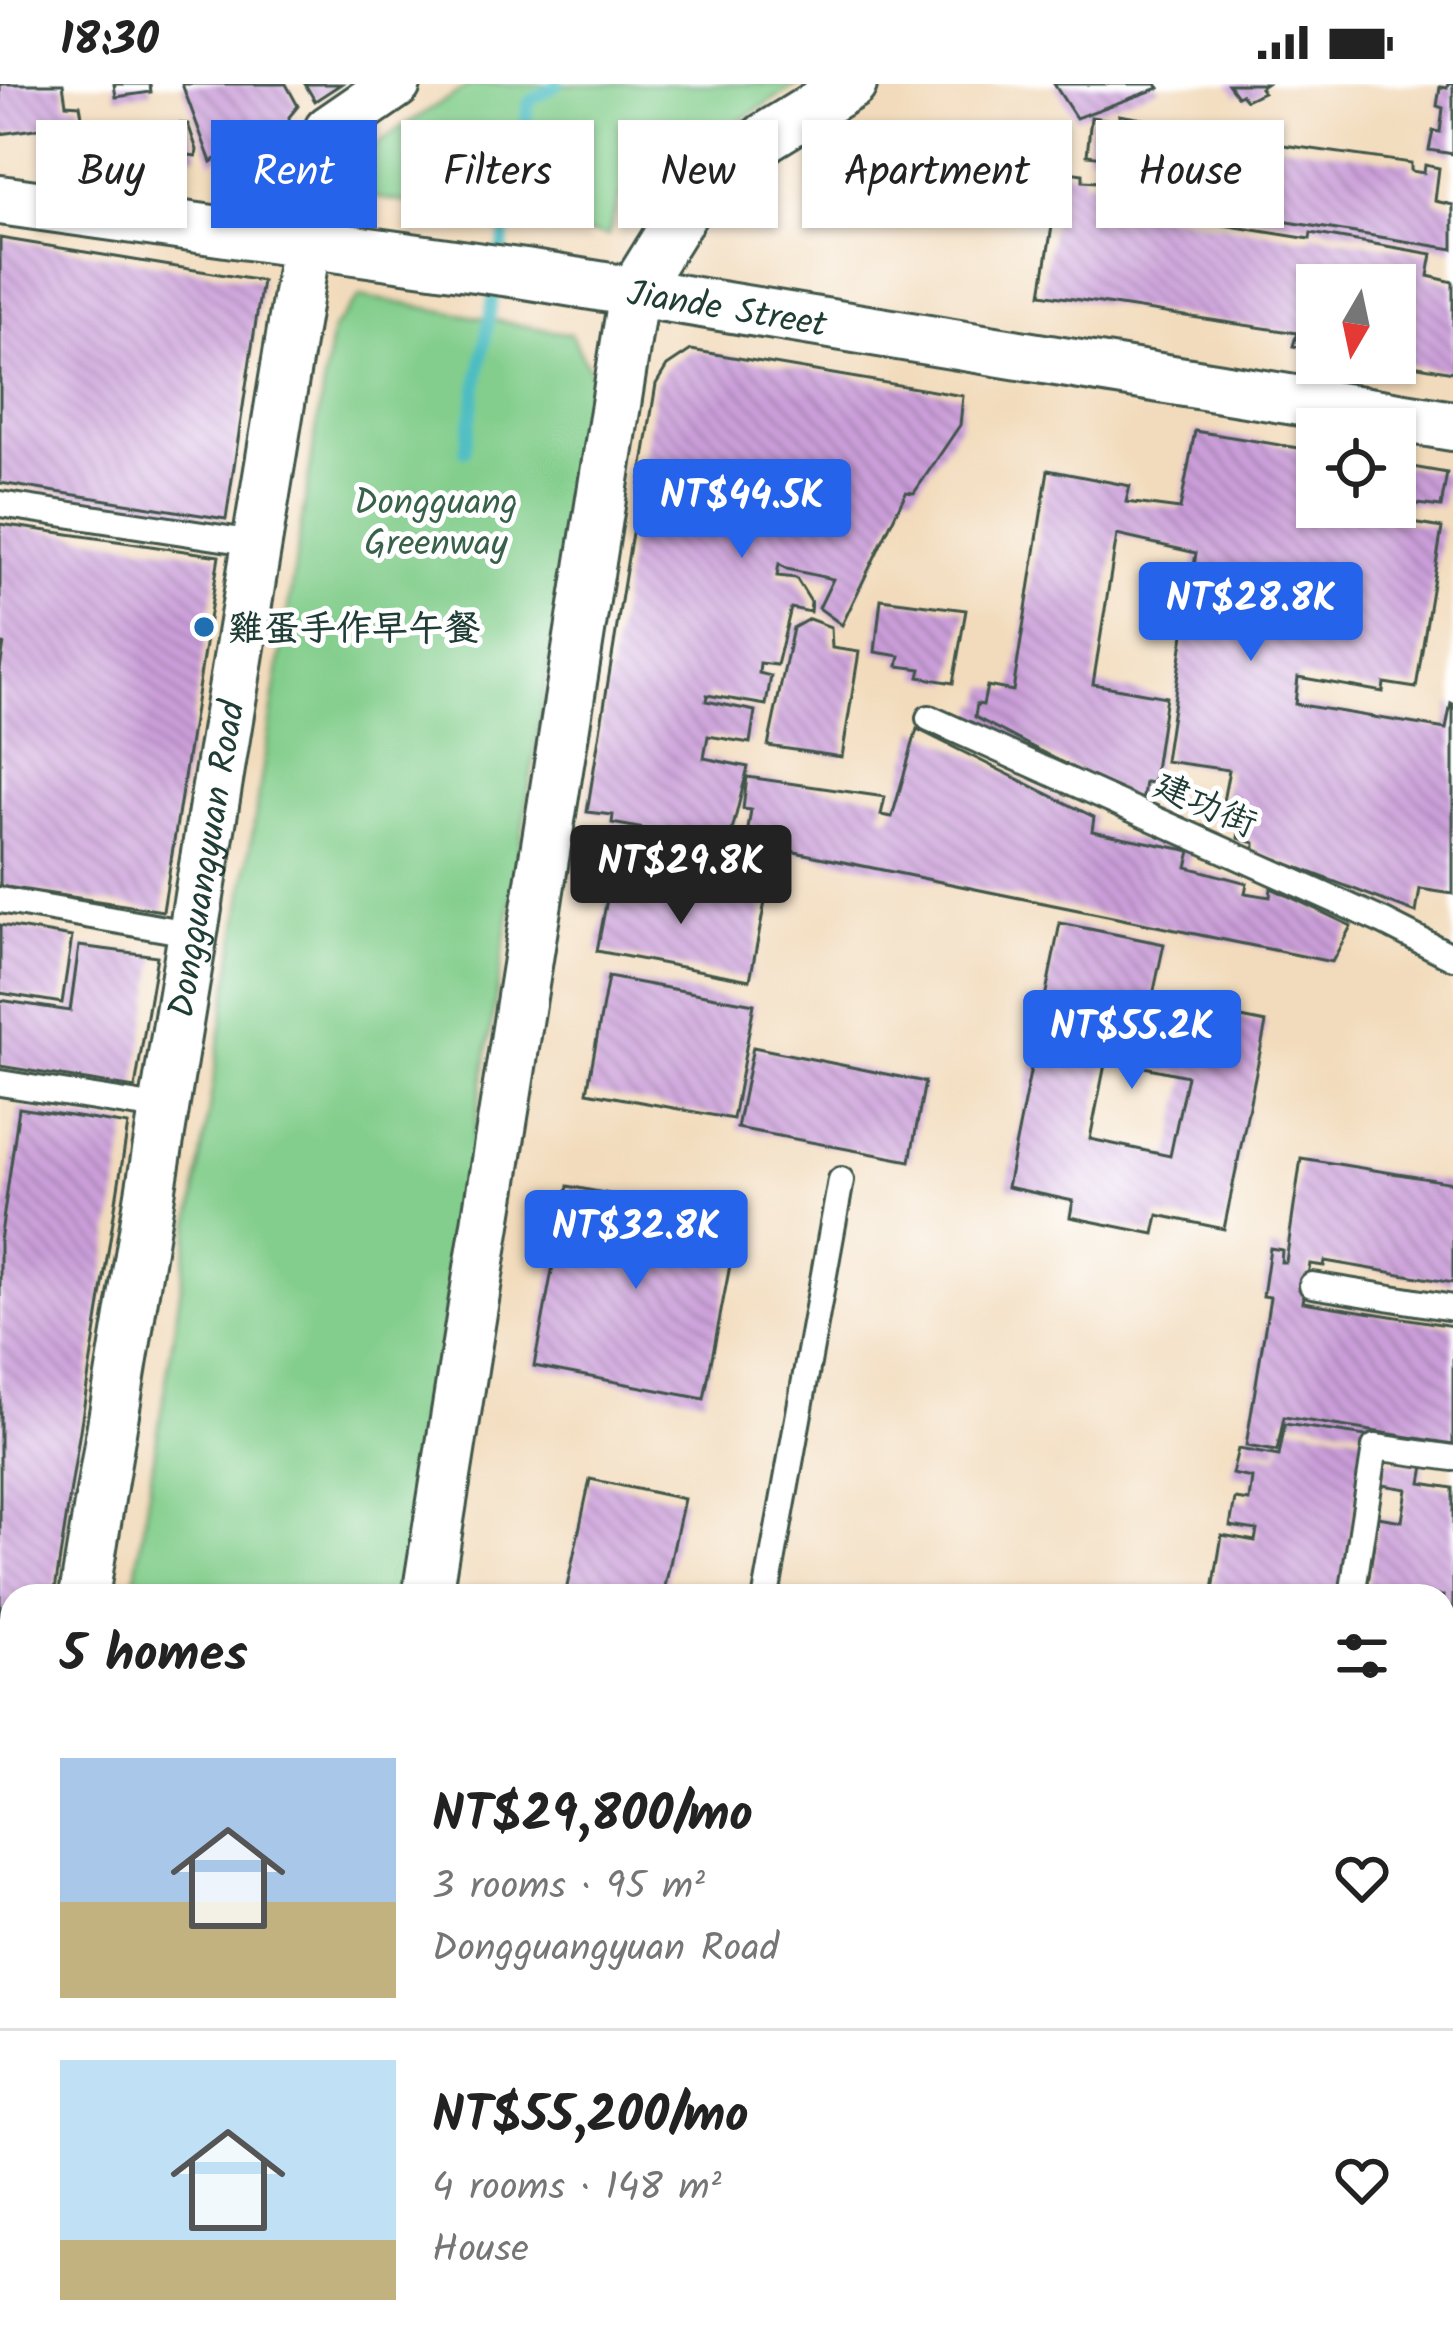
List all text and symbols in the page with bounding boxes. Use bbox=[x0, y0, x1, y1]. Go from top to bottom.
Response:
text: 18:30 bbox=[60, 6, 159, 78]
chip: Buy bbox=[36, 120, 187, 228]
chip: Rent bbox=[211, 120, 377, 228]
chip: Filters bbox=[401, 120, 594, 228]
chip: New bbox=[618, 120, 778, 228]
chip: Apartment bbox=[802, 120, 1072, 228]
chip: House bbox=[1096, 120, 1284, 228]
north arrow bbox=[1296, 264, 1416, 384]
map controls bbox=[1296, 264, 1416, 528]
street label: Jiande Street bbox=[623, 266, 832, 355]
button: locate bbox=[1296, 408, 1416, 528]
pin: NT$44.5K bbox=[618, 459, 866, 561]
text: NT$44.5K bbox=[660, 467, 824, 529]
park label: Dongguang Greenway bbox=[354, 476, 518, 574]
pin: NT$28.8K bbox=[1127, 562, 1375, 664]
text: NT$28.8K bbox=[1166, 570, 1336, 632]
place label: 雞蛋手作早午餐 bbox=[228, 602, 480, 659]
marker: 雞蛋手作早午餐 bbox=[191, 614, 217, 640]
street label: Dongguangyuan Road bbox=[154, 696, 263, 1022]
street label: 建功街 bbox=[1144, 758, 1266, 854]
pin: NT$29.8K bbox=[557, 825, 805, 927]
text: NT$29.8K bbox=[597, 833, 765, 895]
pin: NT$55.2K bbox=[1008, 990, 1256, 1092]
text: NT$55.2K bbox=[1050, 998, 1214, 1060]
pin: NT$32.8K bbox=[512, 1190, 760, 1292]
text: NT$32.8K bbox=[552, 1198, 720, 1260]
text: 5 homes bbox=[60, 1616, 248, 1697]
icon: filters bbox=[1329, 1623, 1395, 1689]
text: NT$29,800/mo bbox=[432, 1776, 753, 1857]
icon: home bbox=[156, 1806, 300, 1950]
icon: heart bbox=[1329, 1845, 1395, 1911]
text: 3 rooms · 95 m² bbox=[432, 1857, 705, 1919]
text: Dongguangyuan Road bbox=[432, 1919, 779, 1981]
text: NT$55,200/mo bbox=[432, 2077, 749, 2158]
icon: home bbox=[156, 2108, 300, 2252]
icon: heart bbox=[1329, 2147, 1395, 2213]
text: 4 rooms · 148 m² bbox=[432, 2158, 721, 2220]
text: House bbox=[432, 2220, 529, 2282]

